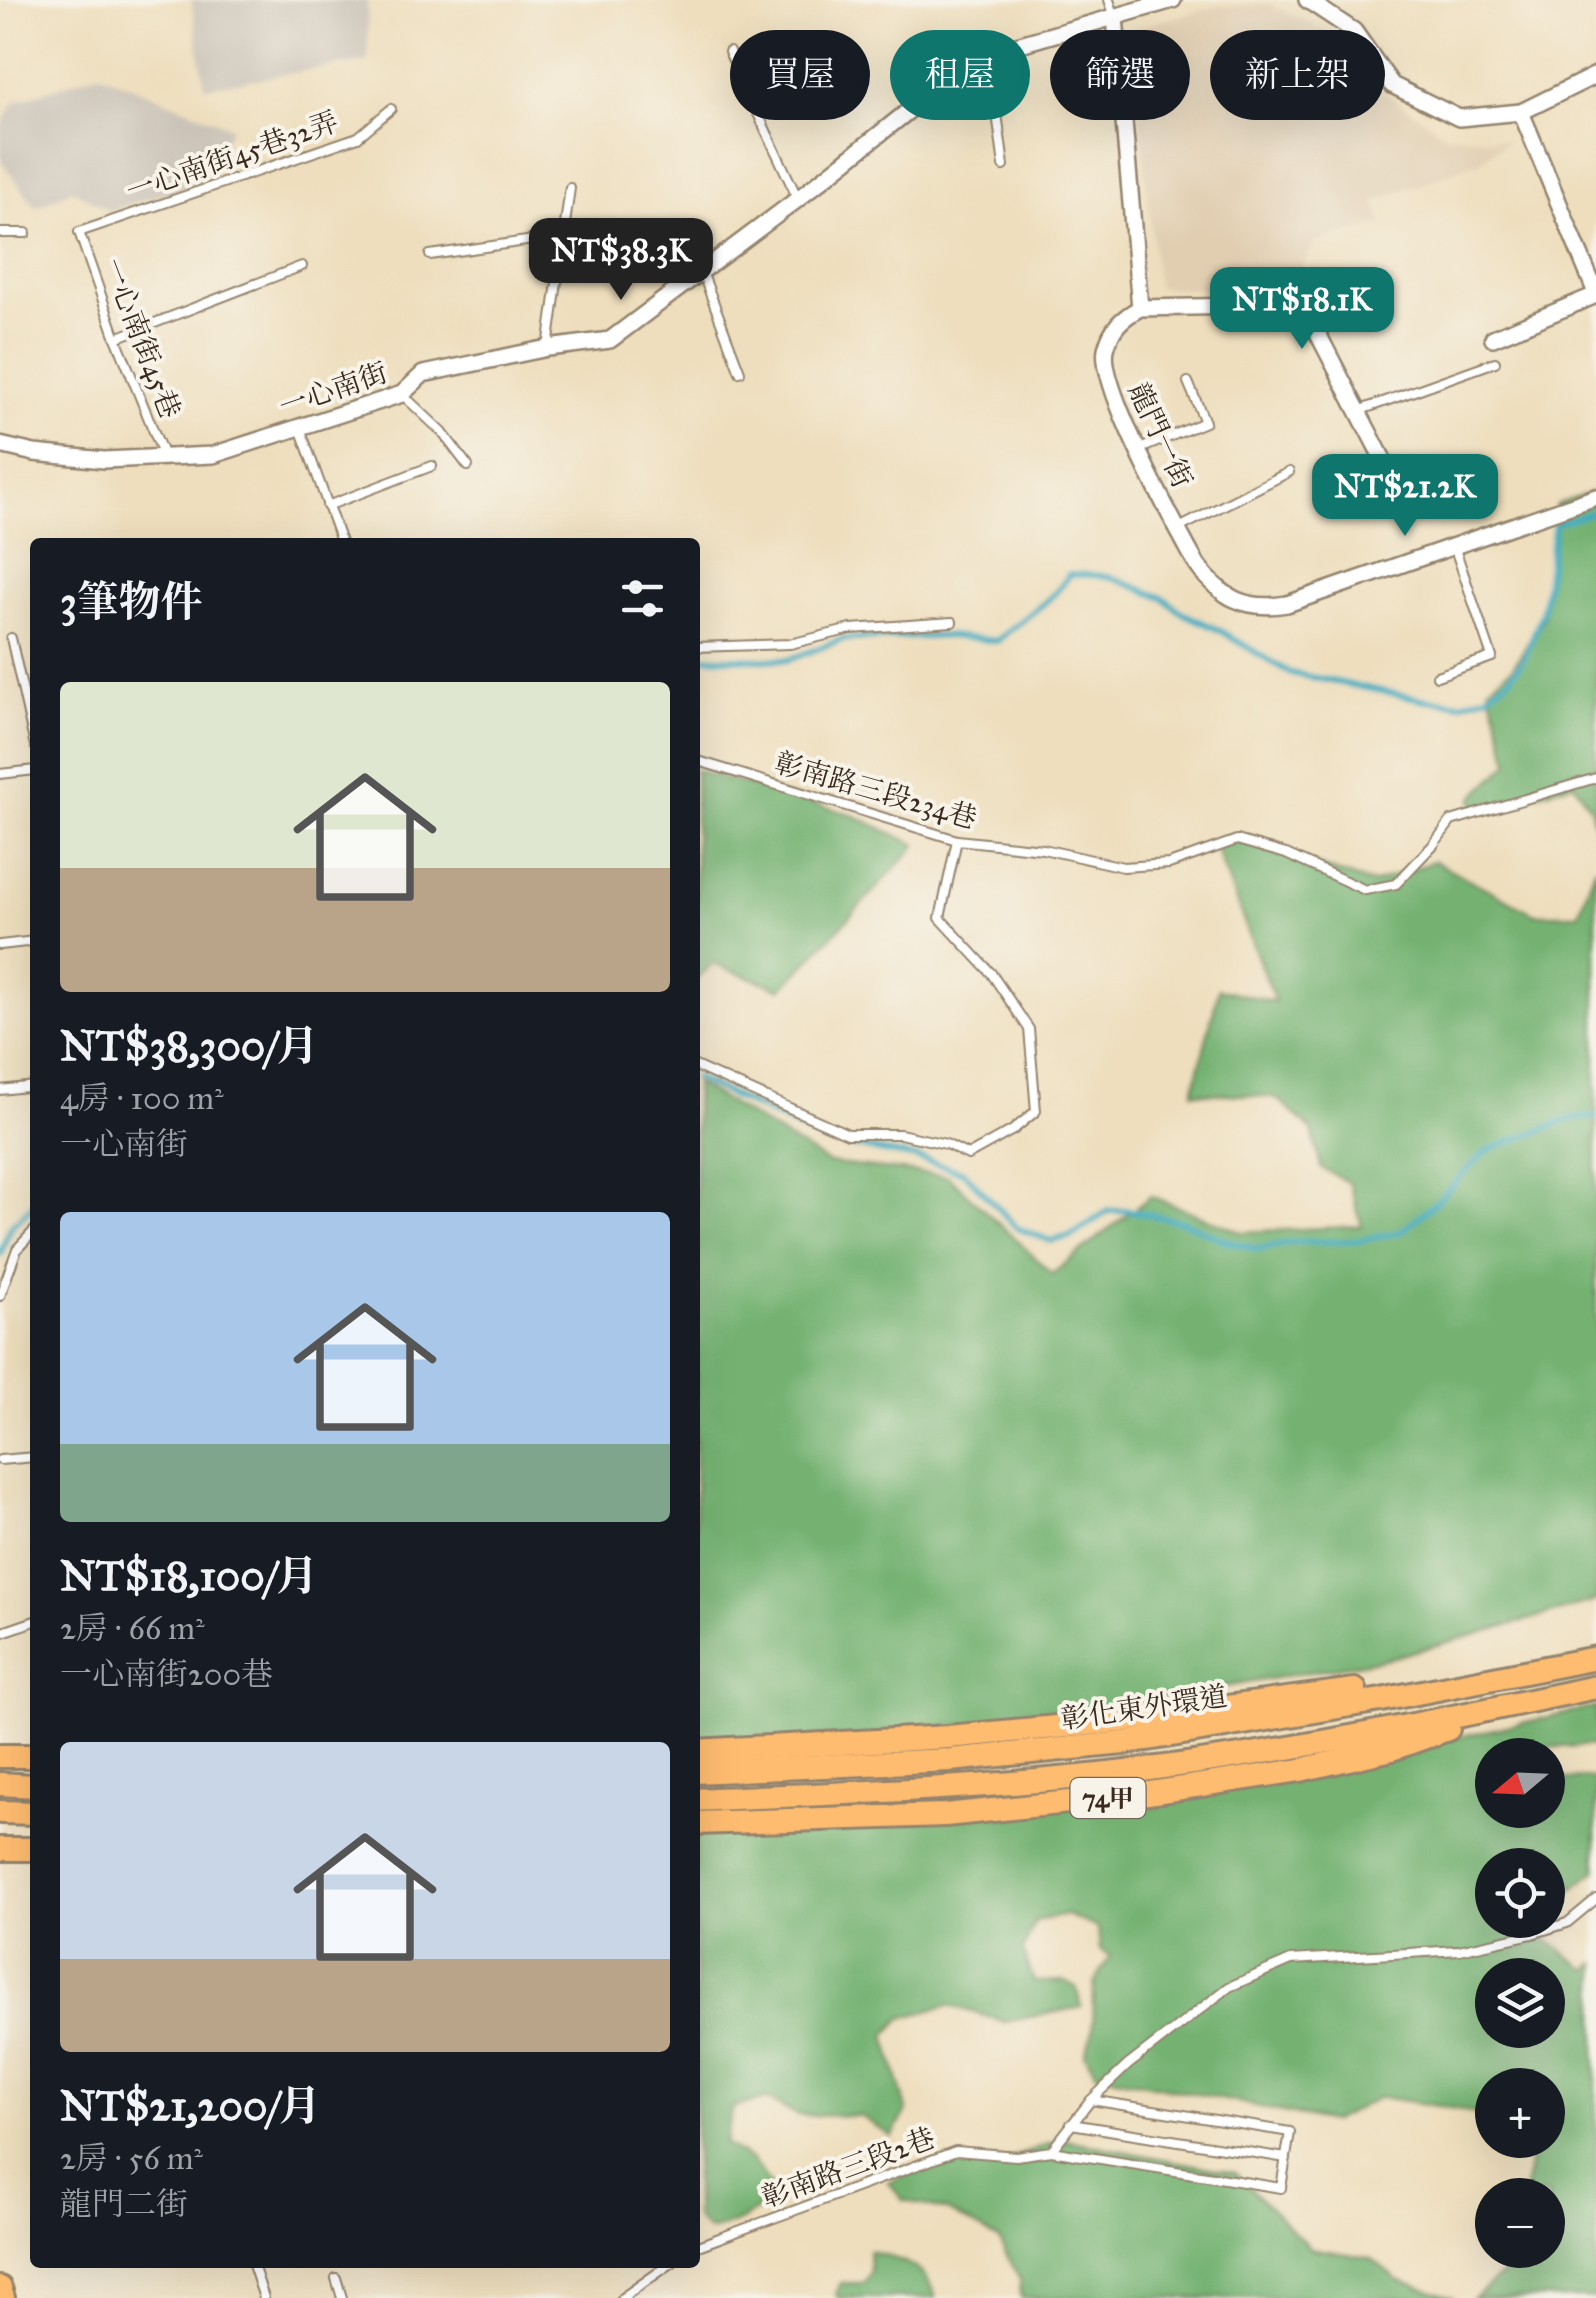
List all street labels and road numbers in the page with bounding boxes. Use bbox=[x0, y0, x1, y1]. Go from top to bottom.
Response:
street label: 一心南街45巷32弄 bbox=[122, 104, 343, 209]
street label: 一心南街45巷 bbox=[95, 253, 188, 423]
street label: 一心南街 bbox=[275, 355, 392, 424]
street label: 龍門一街 bbox=[1121, 377, 1200, 493]
street label: 彰南路三段234巷 bbox=[771, 745, 981, 836]
street label: 彰化東外環道 bbox=[1058, 1678, 1230, 1737]
road number: 74甲 bbox=[1070, 1778, 1146, 1818]
street label: 彰南路三段2巷 bbox=[757, 2120, 940, 2215]

